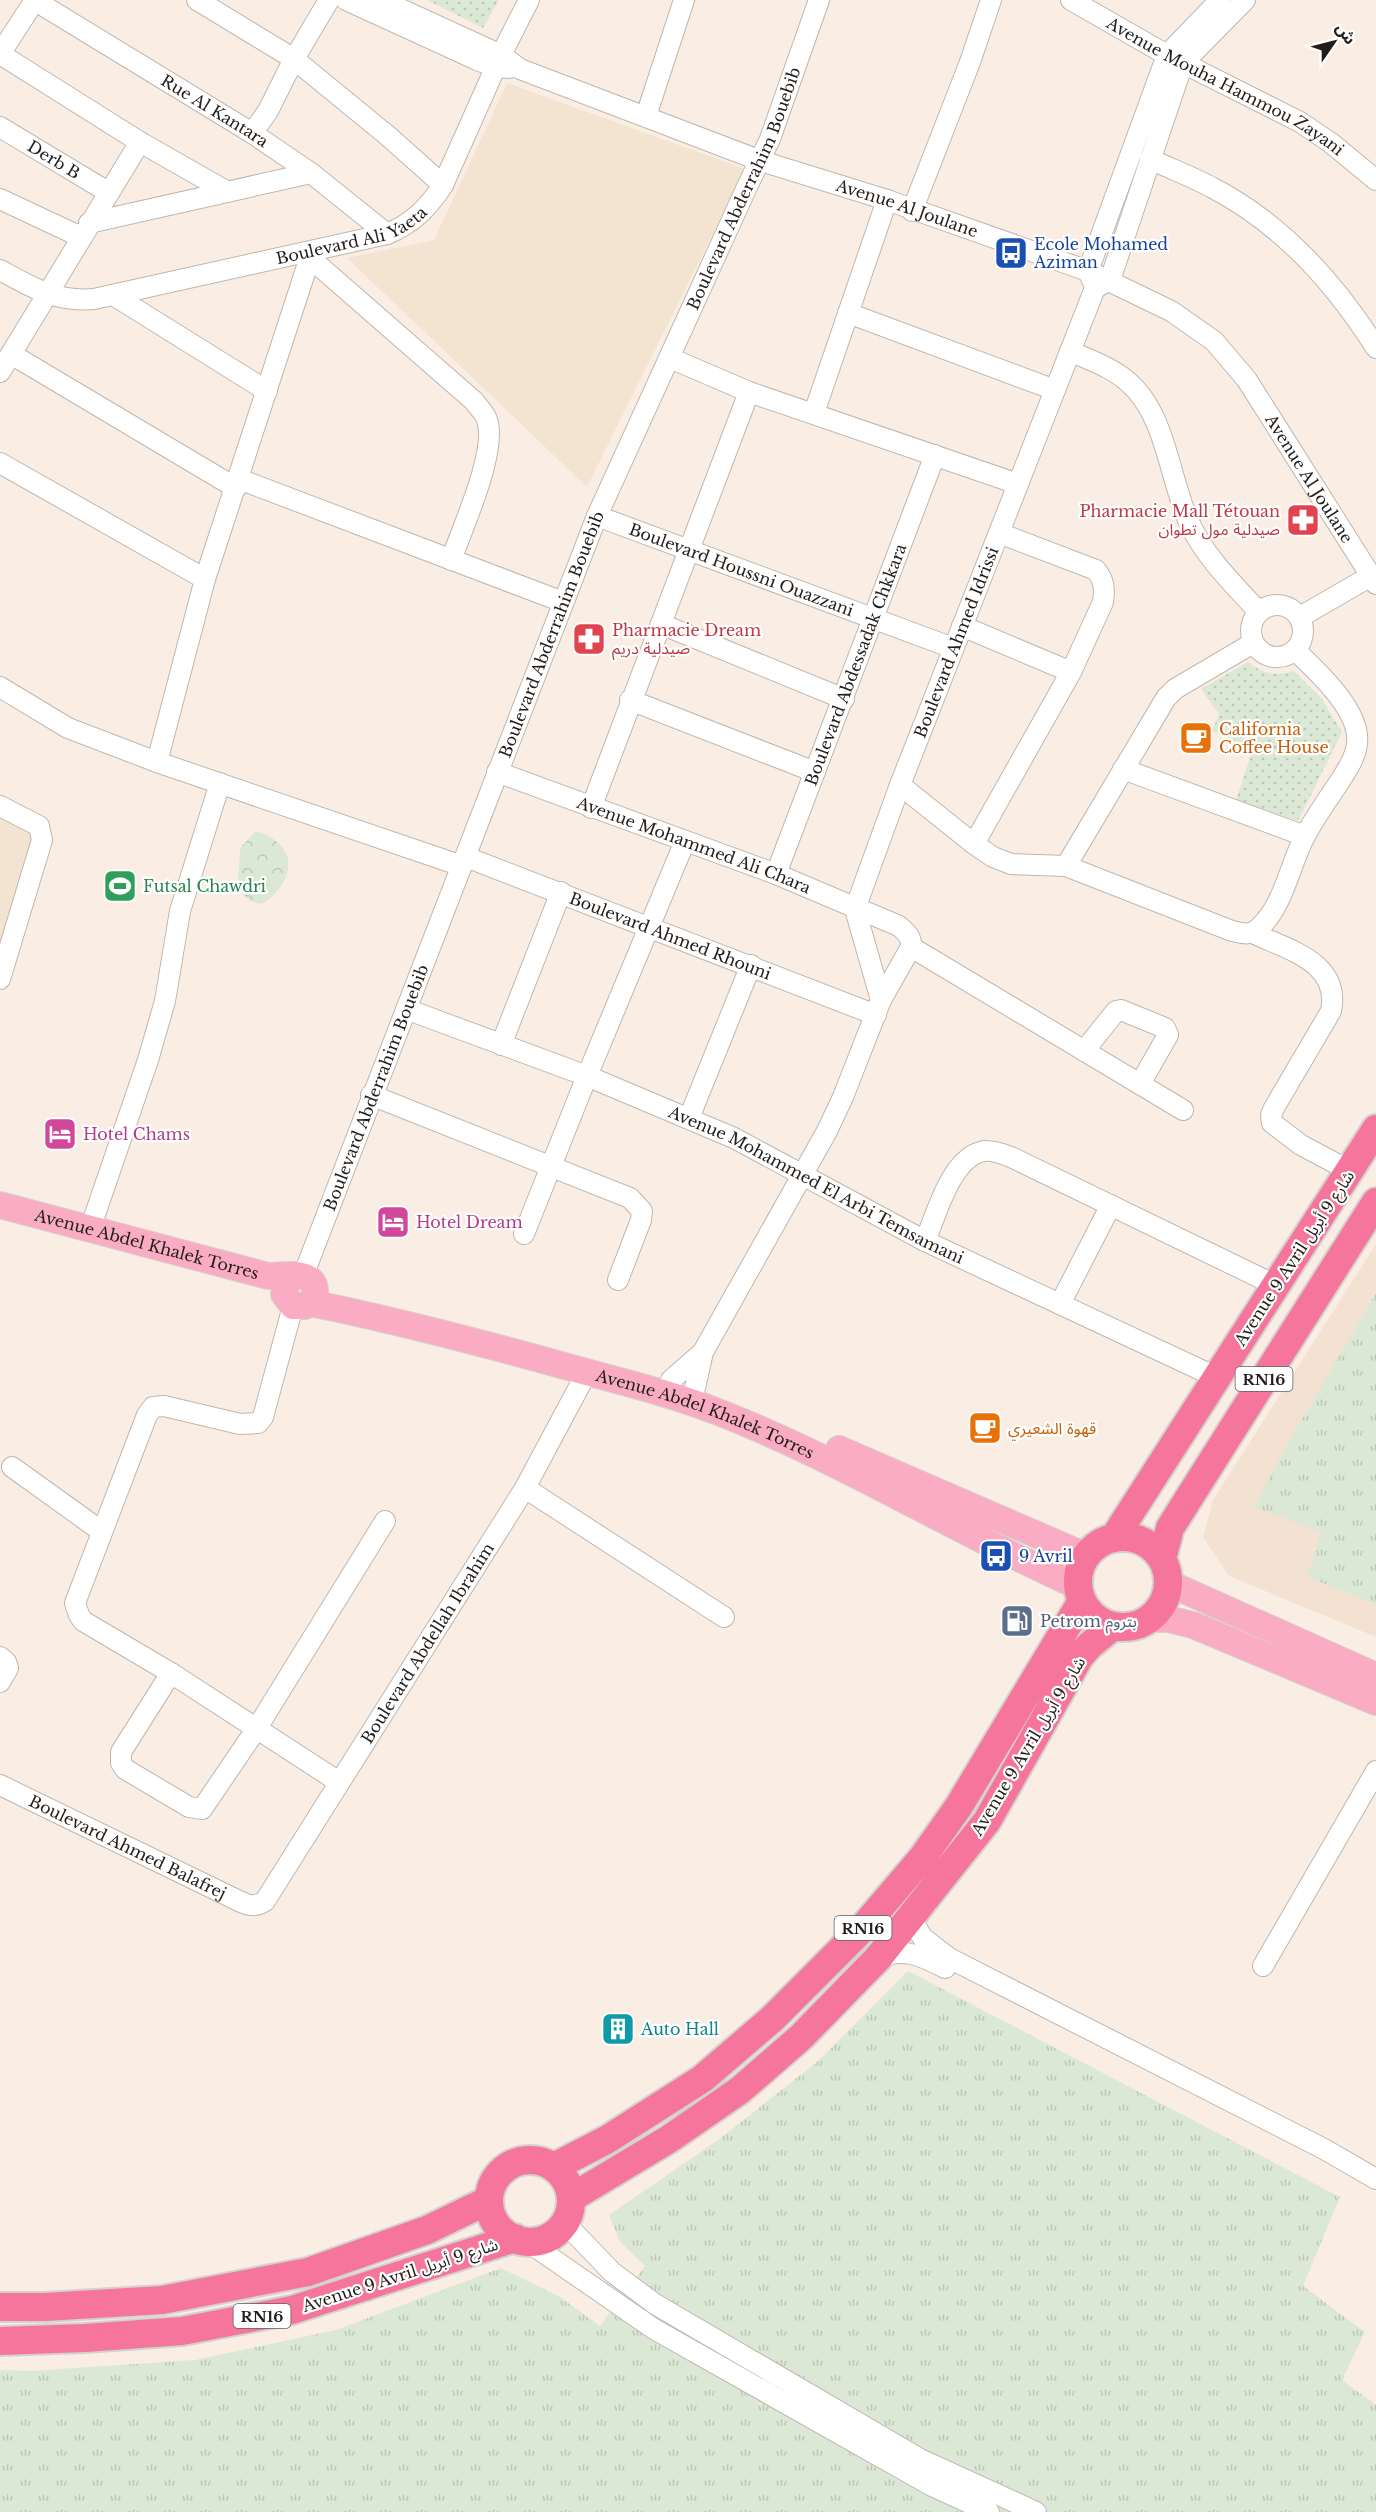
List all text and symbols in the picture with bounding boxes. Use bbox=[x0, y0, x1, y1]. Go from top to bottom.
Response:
street label: Avenue Mouha Hammou Zayani bbox=[1102, 12, 1349, 160]
north arrow bbox=[1304, 12, 1364, 72]
text: ش bbox=[1332, 19, 1361, 48]
street label: Boulevard Abderrahim Bouebib bbox=[682, 64, 805, 313]
street label: Rue Al Kantara bbox=[158, 70, 272, 151]
street label: Derb B bbox=[24, 136, 84, 183]
street label: Avenue Al Joulane bbox=[833, 175, 981, 241]
street label: Boulevard Ali Yaeta bbox=[274, 202, 431, 268]
place label: Ecole Mohamed Aziman bbox=[1033, 234, 1168, 272]
bus stop icon: Ecole Mohamed Aziman bbox=[993, 235, 1029, 271]
street label: Avenue Al Joulane bbox=[1261, 410, 1357, 547]
place label: Pharmacie Mall Tétouan صيدلية مول تطوان bbox=[1079, 501, 1280, 540]
pharmacy icon: Pharmacie Mall Tétouan صيدلية مول تطوان bbox=[1285, 502, 1321, 538]
street label: Boulevard Abderrahim Bouebib bbox=[495, 508, 608, 760]
street label: Boulevard Houssni Ouazzani bbox=[626, 519, 857, 621]
street label: Boulevard Abdessadak Chkkara bbox=[800, 541, 911, 788]
street label: Boulevard Ahmed Idrissi bbox=[910, 543, 1003, 741]
place label: Pharmacie Dream صيدلية دريم bbox=[612, 620, 761, 661]
pharmacy icon: Pharmacie Dream صيدلية دريم bbox=[571, 621, 607, 657]
place label: California Coffee House bbox=[1219, 719, 1329, 757]
cafe icon: California Coffee House bbox=[1178, 720, 1214, 756]
street label: Avenue Mohammed Ali Chara bbox=[573, 792, 814, 898]
sports icon: Futsal Chawdri bbox=[102, 868, 138, 904]
place label: Futsal Chawdri bbox=[143, 876, 267, 896]
street label: Boulevard Ahmed Rhouni bbox=[567, 888, 775, 984]
street label: Boulevard Abderrahim Bouebib bbox=[319, 962, 433, 1214]
street label: Avenue Mohammed El Arbi Temsamani bbox=[665, 1101, 968, 1268]
hotel icon: Hotel Chams bbox=[42, 1116, 78, 1152]
place label: Hotel Chams bbox=[83, 1124, 190, 1144]
street label: Avenue 9 Avril شارع 9 أبريل bbox=[1229, 1167, 1361, 1352]
street label: Avenue Abdel Khalek Torres bbox=[32, 1204, 261, 1283]
hotel icon: Hotel Dream bbox=[375, 1204, 411, 1240]
place label: Hotel Dream bbox=[416, 1212, 523, 1232]
street label: Avenue Abdel Khalek Torres bbox=[593, 1365, 818, 1463]
road number: RN16 bbox=[1236, 1367, 1292, 1391]
cafe icon: قهوة الشعيري bbox=[967, 1410, 1003, 1446]
place label: قهوة الشعيري bbox=[1008, 1418, 1096, 1441]
bus stop icon: 9 Avril bbox=[978, 1538, 1014, 1574]
street label: Boulevard Abdellah Ibrahim bbox=[357, 1539, 498, 1747]
place label: 9 Avril bbox=[1019, 1546, 1073, 1566]
fuel station icon: Petrom بتروم bbox=[999, 1603, 1035, 1639]
place label: Petrom بتروم bbox=[1040, 1611, 1137, 1634]
street label: Avenue 9 Avril شارع 9 أبريل bbox=[966, 1653, 1092, 1841]
street label: Boulevard Ahmed Balafrej bbox=[26, 1791, 230, 1903]
road number: RN16 bbox=[834, 1916, 892, 1940]
building icon: Auto Hall bbox=[600, 2011, 636, 2047]
place label: Auto Hall bbox=[640, 2019, 719, 2039]
street label: Avenue 9 Avril شارع 9 أبريل bbox=[299, 2234, 501, 2319]
road number: RN16 bbox=[234, 2304, 290, 2328]

